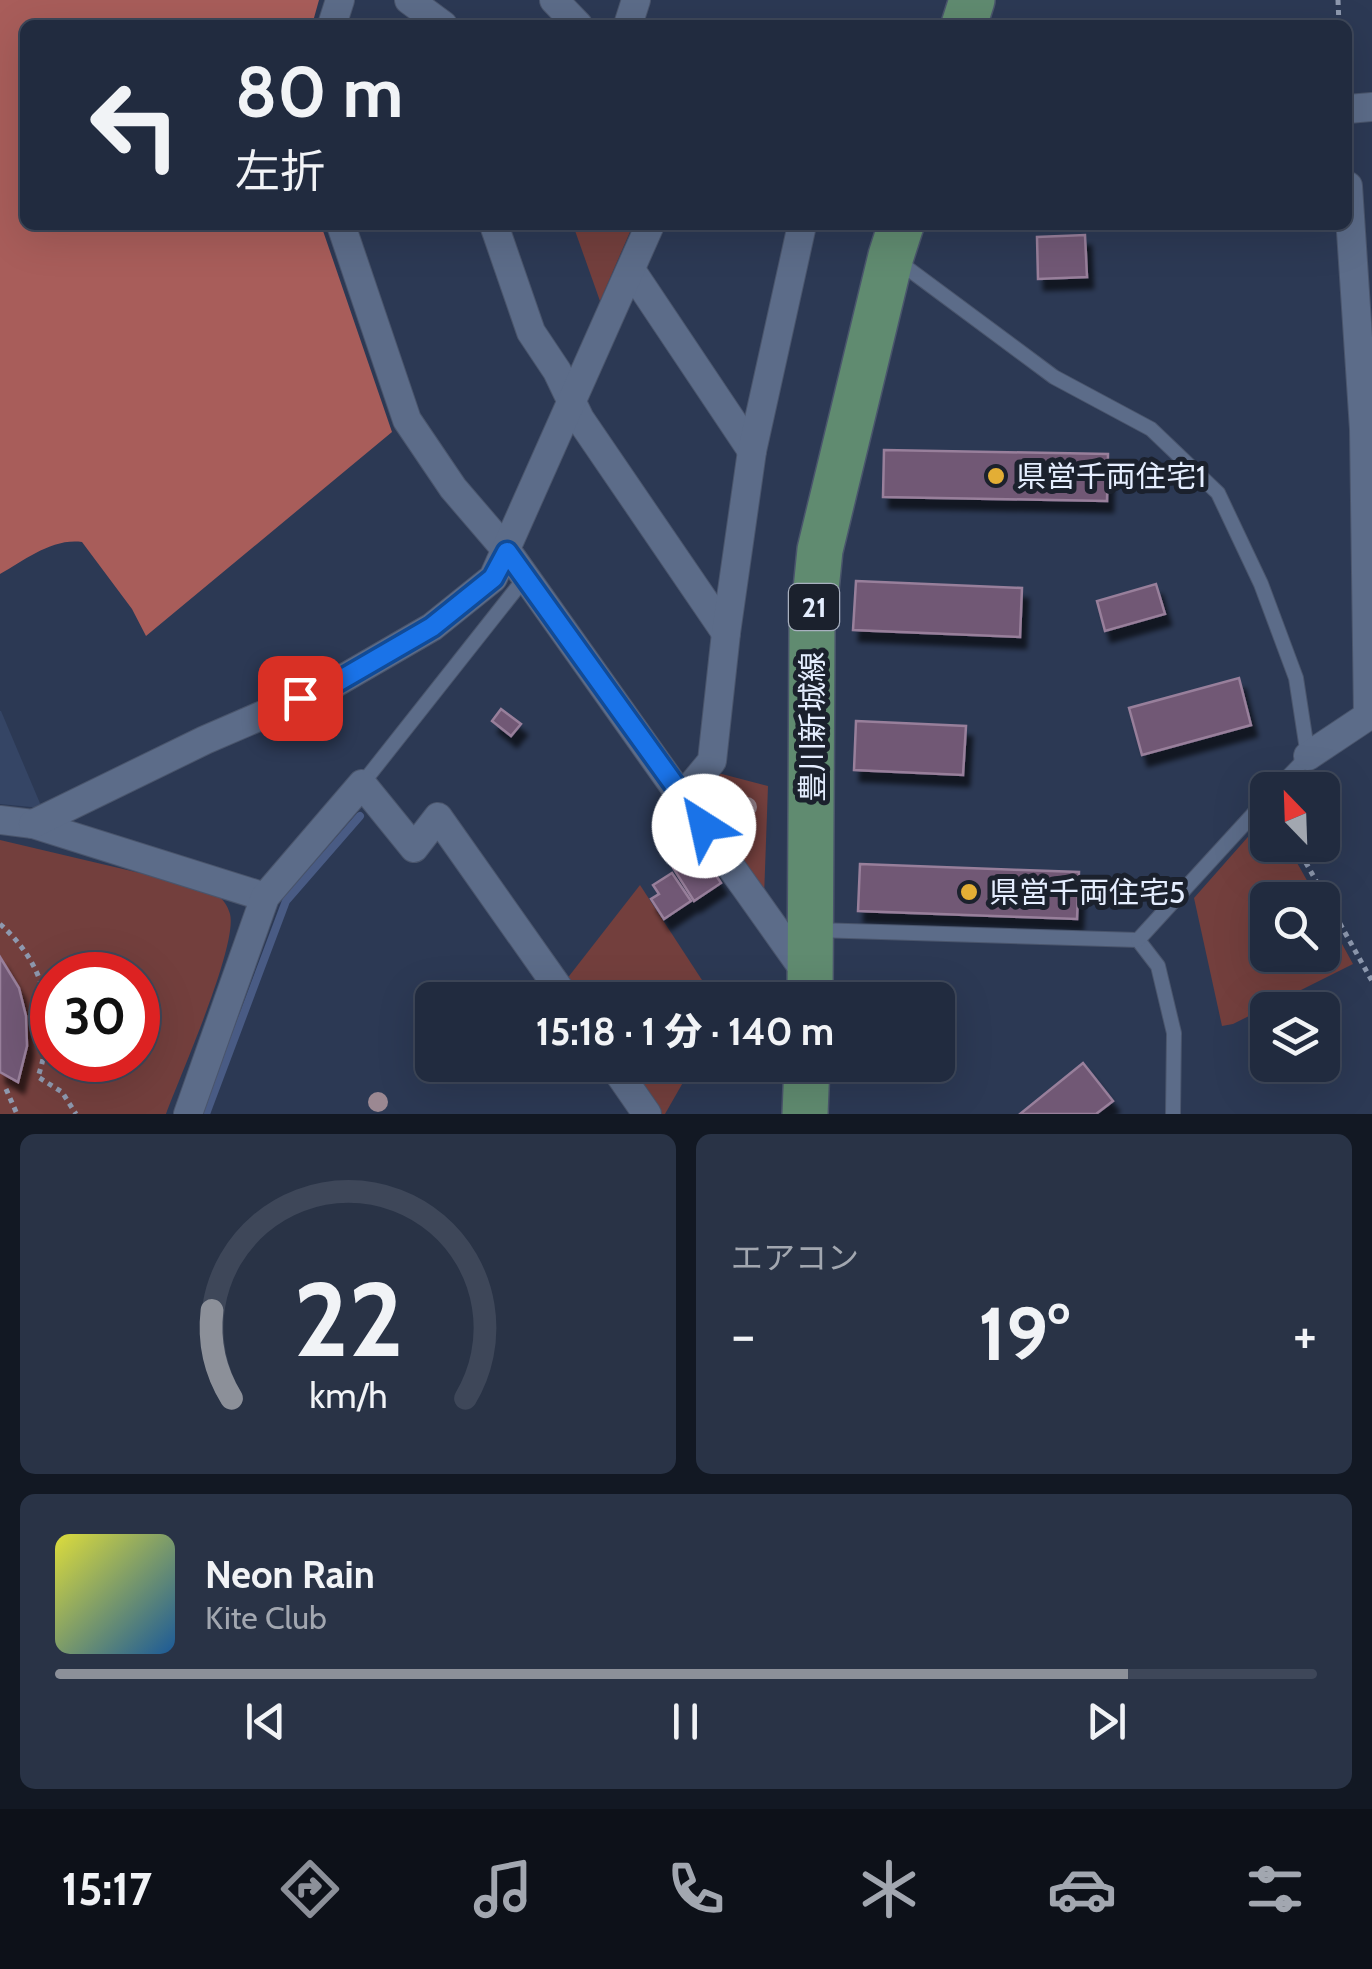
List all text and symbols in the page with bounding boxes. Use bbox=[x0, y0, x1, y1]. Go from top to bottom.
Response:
text: 80 m bbox=[235, 49, 403, 135]
icon: left bbox=[70, 60, 200, 190]
text: 左折 bbox=[235, 144, 325, 198]
place label: 県営千両住宅1 bbox=[1016, 458, 1206, 495]
marker: 県営千両住宅1 bbox=[985, 465, 1007, 487]
road number: 21 bbox=[789, 584, 839, 630]
street label: 豊川新城線 bbox=[794, 652, 831, 802]
pin bbox=[258, 656, 343, 741]
icon: arrive bbox=[273, 671, 328, 726]
north arrow bbox=[1250, 772, 1340, 862]
map controls bbox=[1250, 772, 1340, 1082]
position arrow bbox=[652, 774, 756, 878]
place label: 県営千両住宅5 bbox=[989, 874, 1185, 911]
marker: 県営千両住宅5 bbox=[958, 881, 980, 903]
button: search bbox=[1250, 882, 1340, 972]
speed limit sign: 30 bbox=[30, 952, 160, 1082]
button: layers bbox=[1250, 992, 1340, 1082]
text: 15:18 · 1 分 · 140 m bbox=[536, 1008, 834, 1055]
text: エアコン bbox=[731, 1238, 859, 1277]
text: 22 bbox=[293, 1256, 403, 1382]
text: 19° bbox=[978, 1288, 1070, 1379]
text: − bbox=[731, 1301, 755, 1368]
text: + bbox=[1293, 1301, 1317, 1368]
text: km/h bbox=[309, 1374, 387, 1417]
text: Neon Rain bbox=[205, 1551, 375, 1598]
text: Kite Club bbox=[205, 1598, 327, 1637]
icon: previous bbox=[238, 1694, 293, 1749]
icon: pause bbox=[658, 1694, 713, 1749]
icon: next bbox=[1079, 1694, 1134, 1749]
icon: directions bbox=[275, 1854, 345, 1924]
icon: music bbox=[468, 1854, 538, 1924]
icon: phone bbox=[661, 1854, 731, 1924]
icon: climate bbox=[854, 1854, 924, 1924]
icon: car bbox=[1047, 1854, 1117, 1924]
icon: filters bbox=[1240, 1854, 1310, 1924]
text: 15:17 bbox=[62, 1862, 152, 1916]

